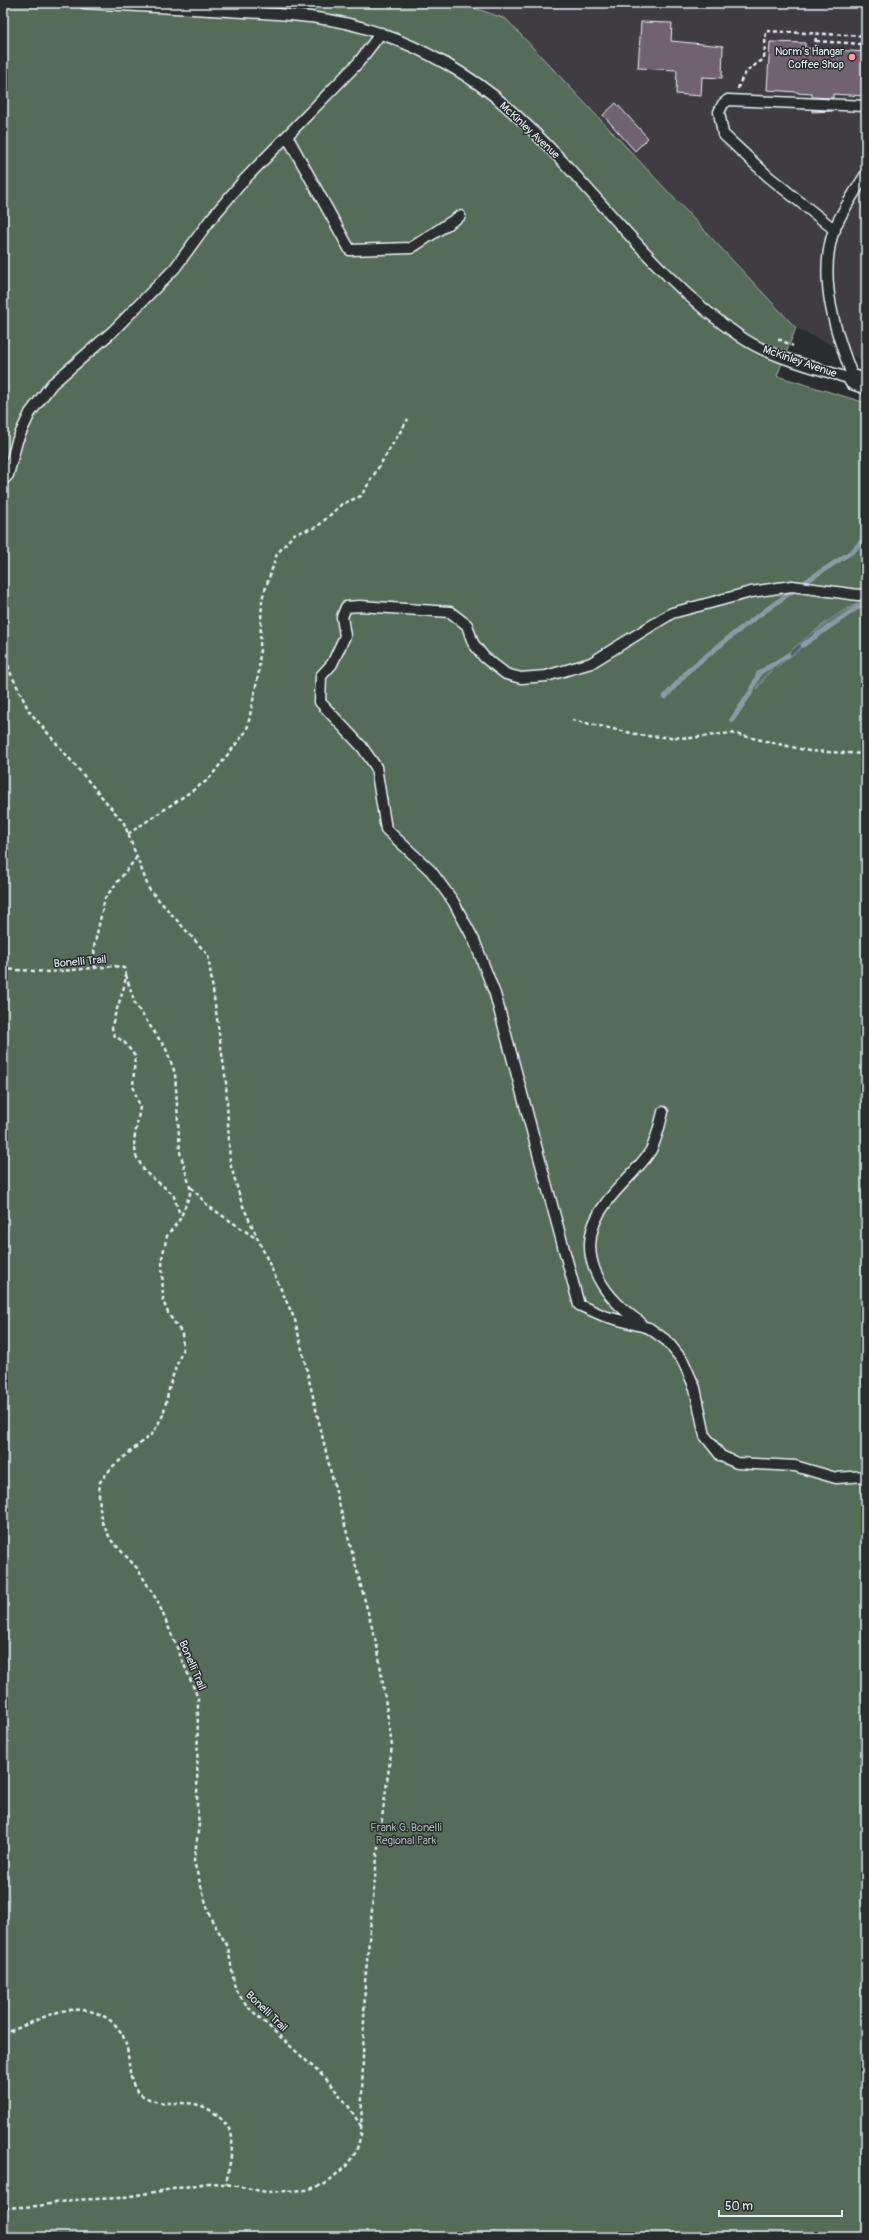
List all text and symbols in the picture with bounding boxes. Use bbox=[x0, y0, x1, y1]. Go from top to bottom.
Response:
place label: Norm's Hangar Coffee Shop bbox=[775, 45, 844, 71]
marker: Norm's Hangar Coffee Shop bbox=[847, 52, 857, 62]
street label: McKinley Avenue bbox=[497, 99, 563, 162]
street label: McKinley Avenue bbox=[761, 343, 839, 380]
street label: Bonelli Trail bbox=[53, 953, 107, 970]
street label: Bonelli Trail bbox=[176, 1638, 209, 1692]
park label: Frank G. Bonelli Regional Park bbox=[370, 1821, 442, 1847]
street label: Bonelli Trail bbox=[243, 1988, 290, 2034]
scale bar bbox=[719, 2192, 842, 2218]
text: 50 m bbox=[725, 2199, 753, 2214]

